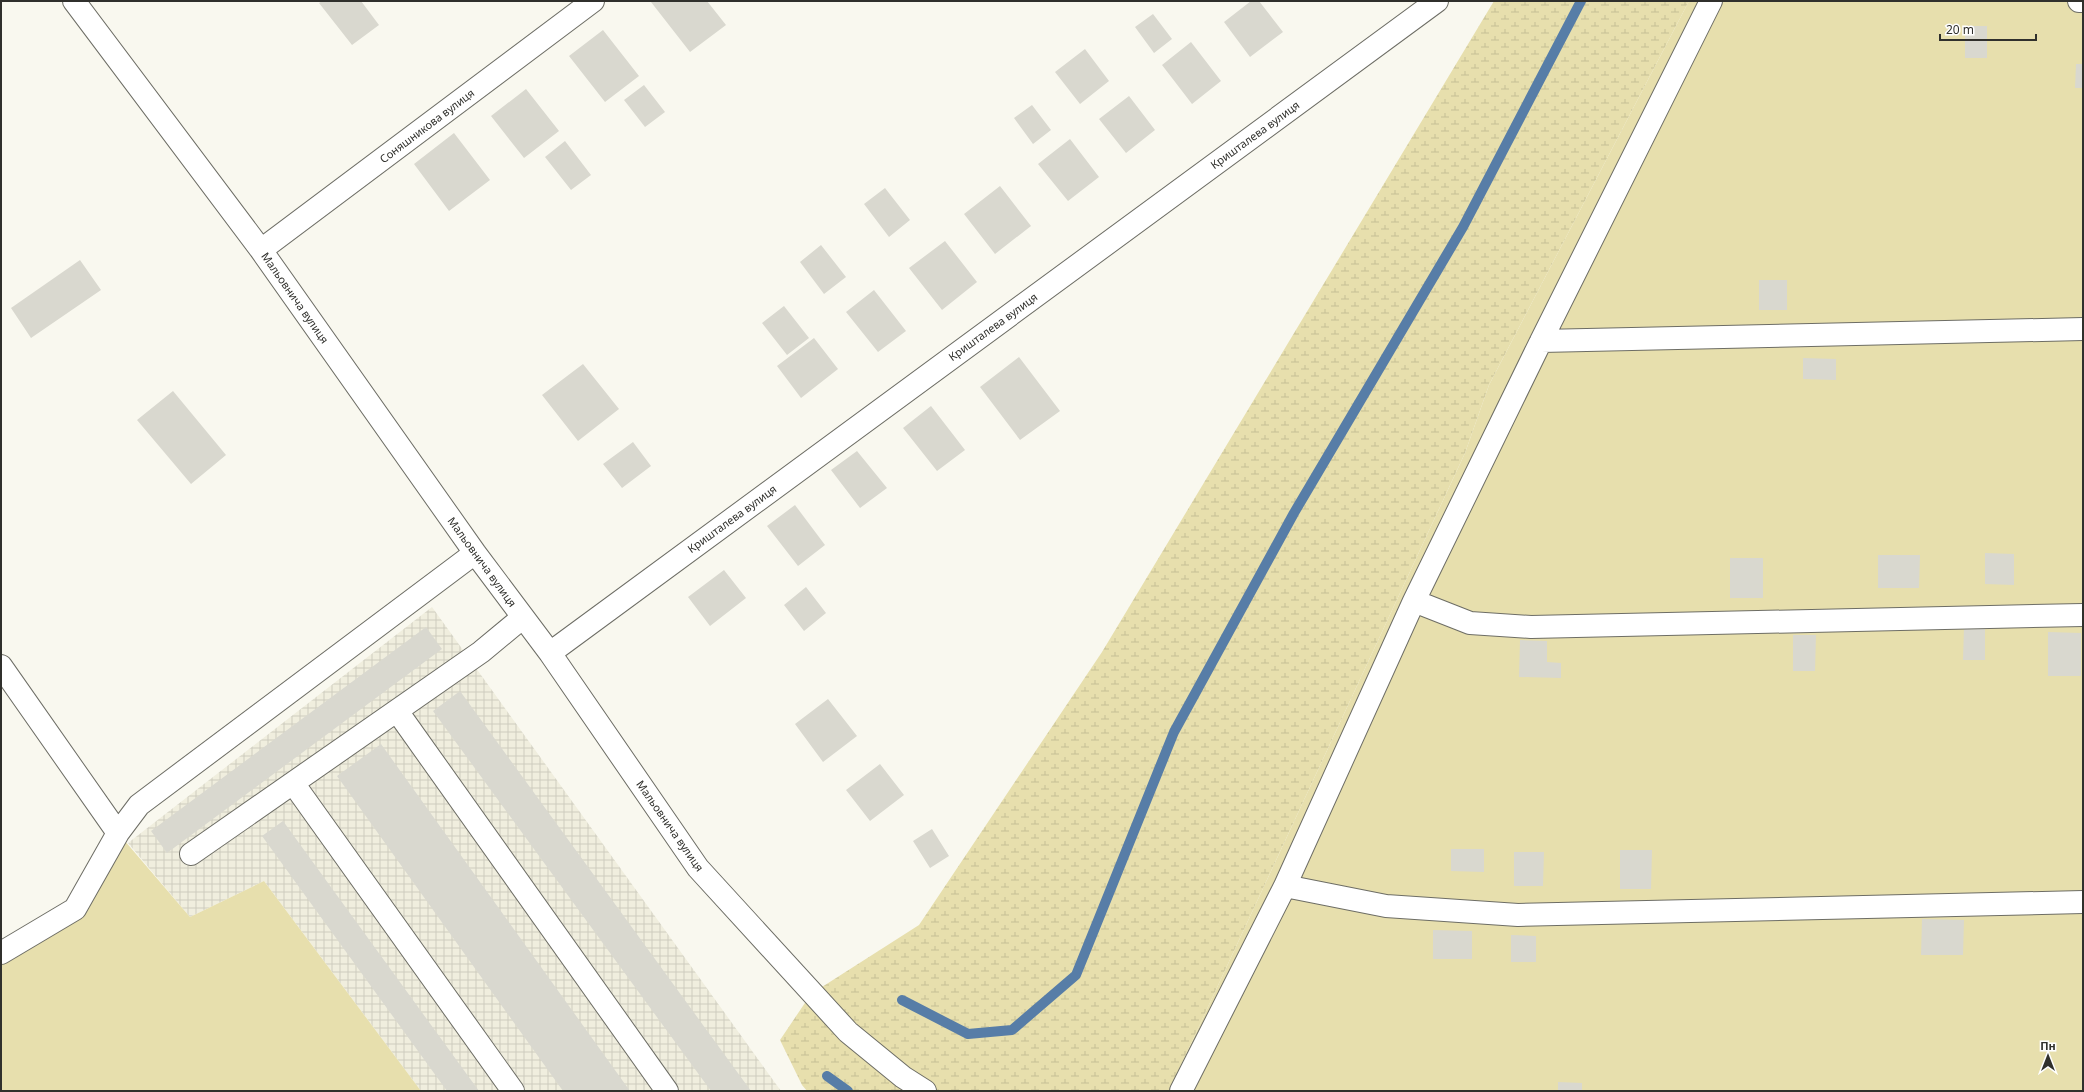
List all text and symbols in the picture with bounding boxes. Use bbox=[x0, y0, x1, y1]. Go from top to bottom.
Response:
scale bar bbox=[1940, 16, 2036, 42]
text: 20 m bbox=[1946, 21, 1974, 38]
street label: Соняшникова вулиця bbox=[376, 85, 477, 166]
street label: Кришталева вулиця bbox=[1207, 97, 1302, 172]
street label: Мальовнича вулиця bbox=[258, 249, 332, 346]
street label: Кришталева вулиця bbox=[945, 289, 1040, 364]
street label: Кришталева вулиця bbox=[684, 481, 779, 556]
street label: Мальовнича вулиця bbox=[445, 514, 520, 610]
street label: Мальовнича вулиця bbox=[633, 777, 707, 874]
north arrow bbox=[2028, 1036, 2068, 1076]
text: Пн bbox=[2040, 1038, 2056, 1053]

